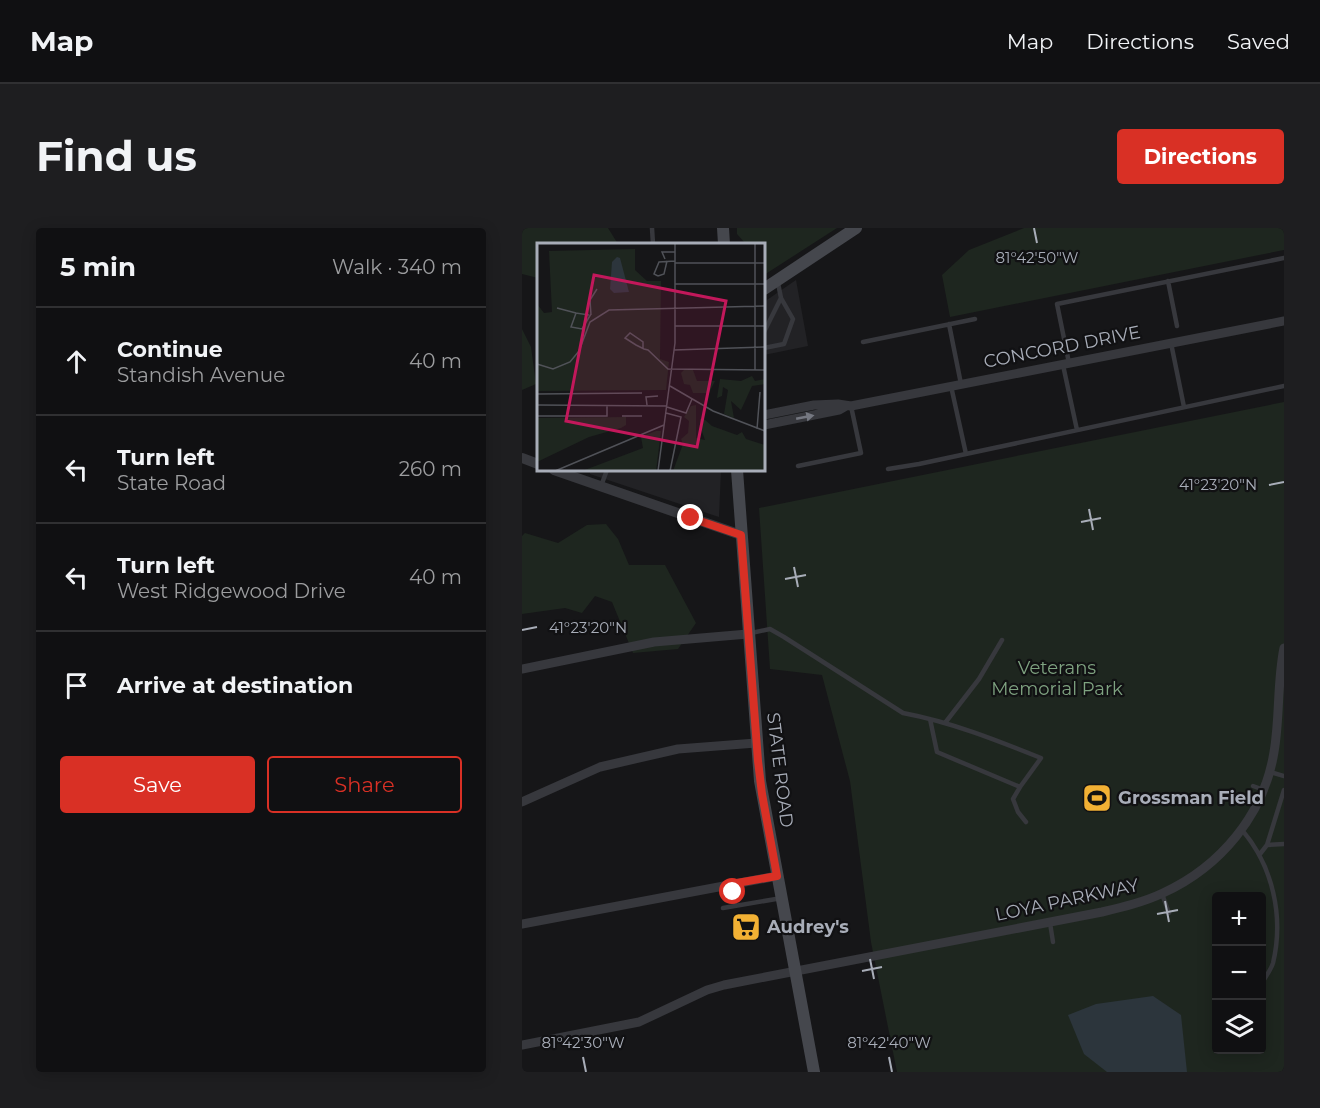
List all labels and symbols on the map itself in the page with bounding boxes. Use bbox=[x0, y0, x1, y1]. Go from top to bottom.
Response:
inset map bbox=[537, 243, 765, 471]
text: 81°42'50"W bbox=[995, 248, 1079, 267]
street label: CONCORD DRIVE bbox=[982, 321, 1142, 373]
one-way arrow bbox=[796, 412, 815, 421]
text: 41°23'20"N bbox=[1179, 475, 1257, 494]
route end bbox=[677, 504, 703, 530]
text: 41°23'20"N bbox=[549, 618, 627, 637]
park label: Veterans Memorial Park bbox=[991, 657, 1123, 700]
street label: STATE ROAD bbox=[762, 711, 798, 829]
sports icon: Grossman Field bbox=[1081, 782, 1113, 814]
place label: Grossman Field bbox=[1118, 787, 1264, 809]
street label: LOYA PARKWAY bbox=[993, 874, 1141, 926]
route start bbox=[719, 878, 745, 904]
supermarket icon: Audrey's bbox=[730, 911, 762, 943]
place label: Audrey's bbox=[766, 916, 849, 938]
text: 81°42'30"W bbox=[541, 1033, 625, 1052]
text: 81°42'40"W bbox=[847, 1033, 931, 1052]

